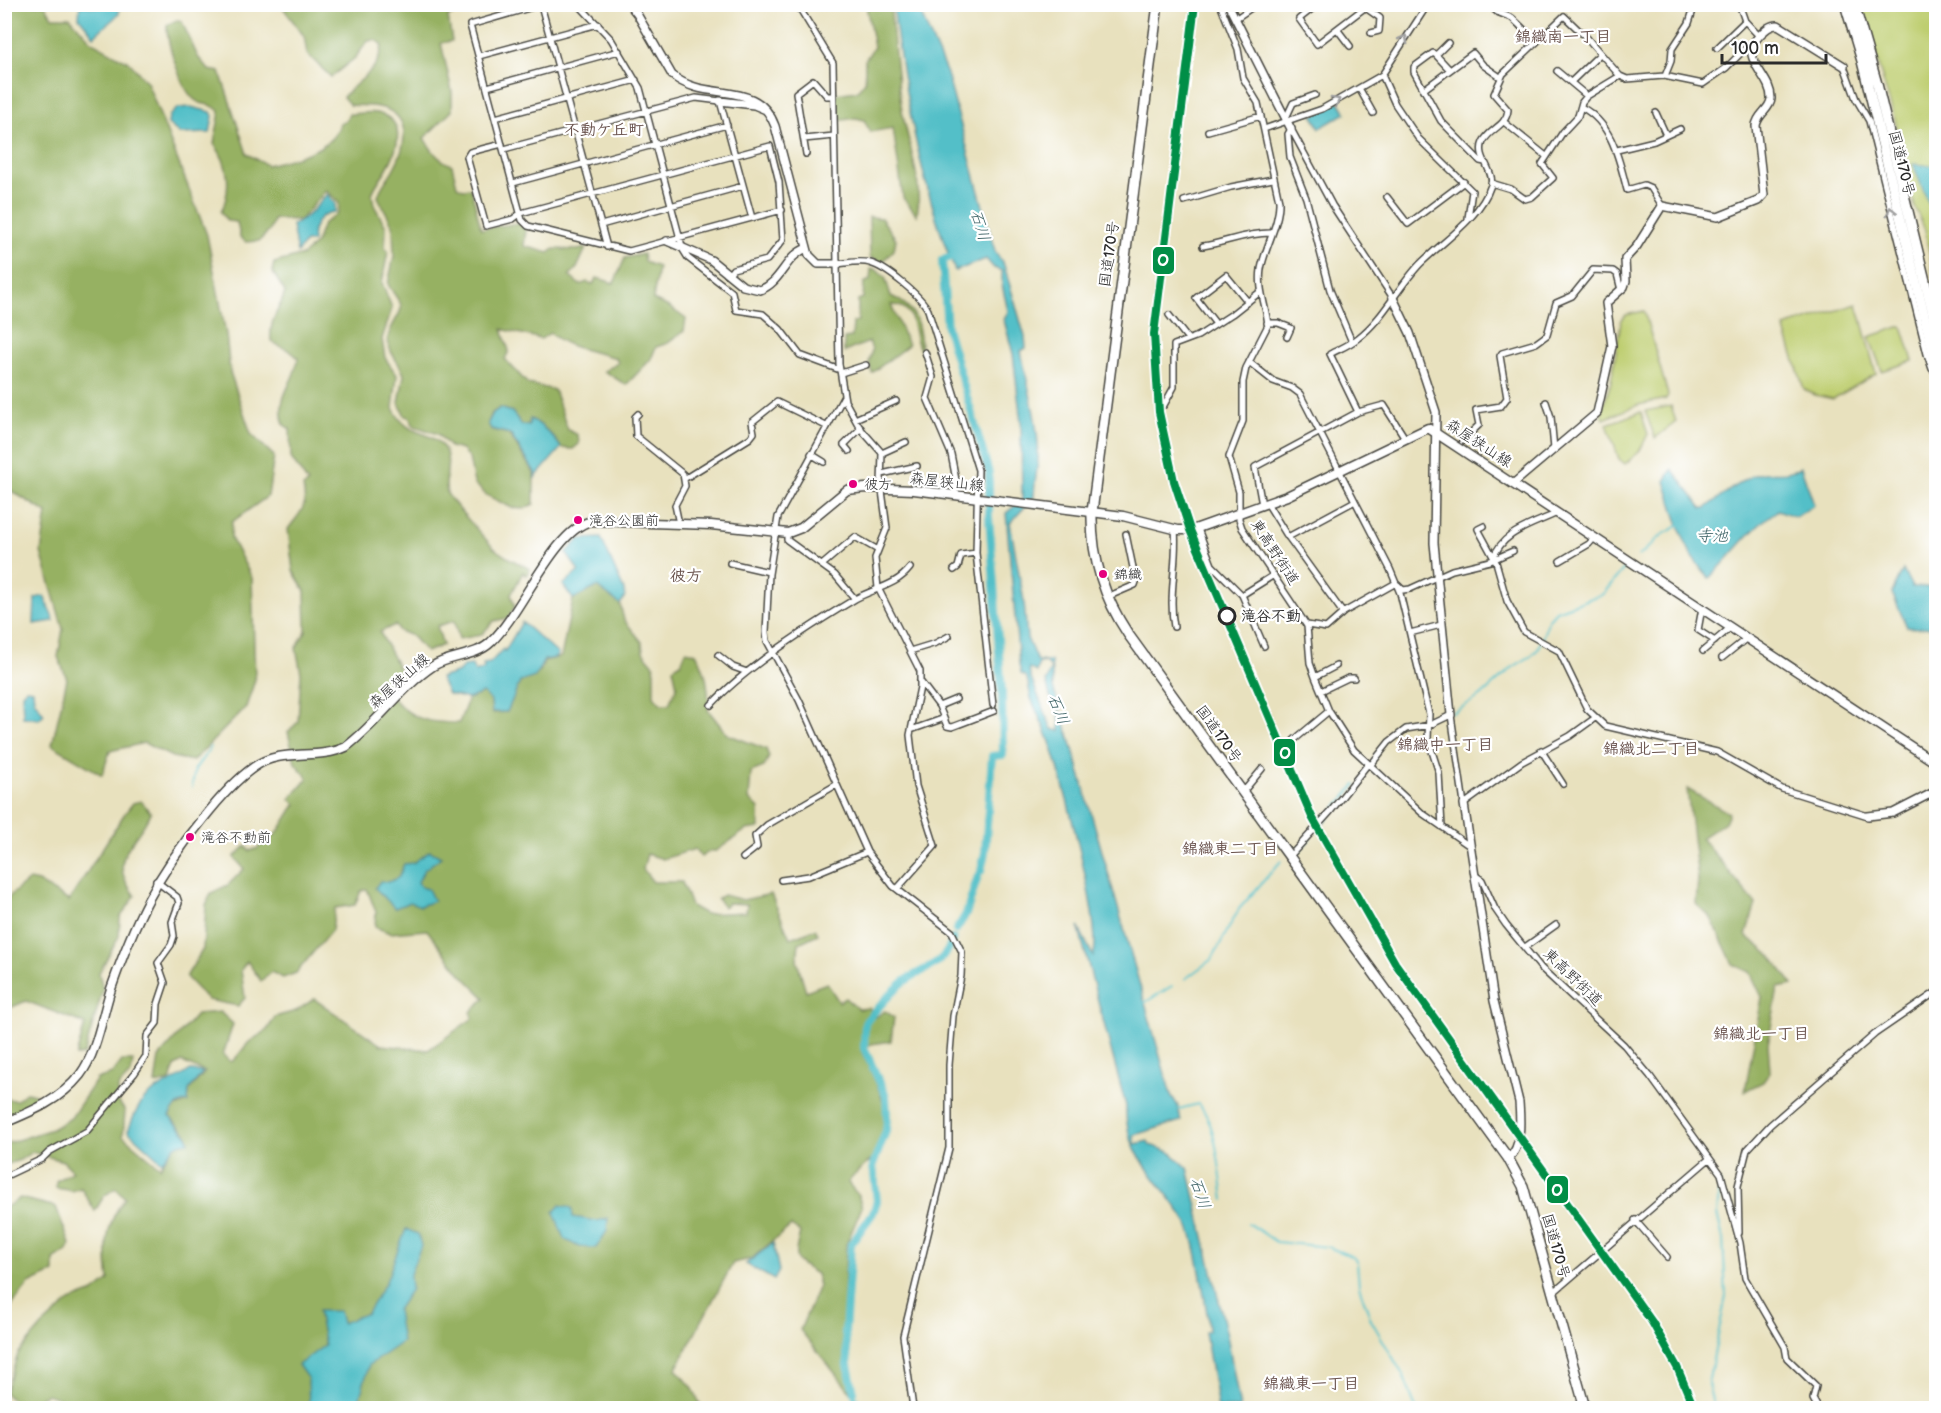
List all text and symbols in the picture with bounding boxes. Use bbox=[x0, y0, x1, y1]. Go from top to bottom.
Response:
scale bar bbox=[1722, 27, 1826, 65]
district label: 錦織南一丁目 bbox=[1515, 28, 1611, 47]
one-way arrow bbox=[1397, 35, 1408, 46]
text: 100 m bbox=[1731, 38, 1779, 59]
one-way arrow bbox=[1330, 97, 1340, 108]
district label: 不動ケ丘町 bbox=[564, 121, 644, 140]
street label: 国道170号 bbox=[1884, 128, 1919, 198]
one-way arrow bbox=[1885, 206, 1898, 216]
water label: 石川 bbox=[966, 207, 993, 244]
street label: 国道170号 bbox=[1095, 220, 1124, 289]
line badge: O bbox=[1152, 246, 1175, 275]
text: O bbox=[1157, 252, 1169, 271]
street label: 森屋狭山線 bbox=[1442, 415, 1515, 472]
street label: 森屋狭山線 bbox=[909, 469, 985, 496]
place label: 彼方 bbox=[864, 476, 892, 493]
marker: 彼方 bbox=[847, 478, 859, 490]
place label: 滝谷公園前 bbox=[589, 512, 659, 529]
marker: 滝谷公園前 bbox=[572, 514, 584, 526]
street label: 東高野街道 bbox=[1246, 516, 1303, 589]
water label: 寺池 bbox=[1696, 527, 1729, 546]
place label: 錦織 bbox=[1114, 566, 1142, 583]
district label: 彼方 bbox=[670, 567, 702, 586]
marker: 錦織 bbox=[1097, 568, 1109, 580]
marker: 滝谷不動 bbox=[1218, 607, 1236, 625]
place label: 滝谷不動 bbox=[1241, 607, 1301, 626]
street label: 森屋狭山線 bbox=[365, 649, 434, 714]
water label: 石川 bbox=[1043, 691, 1072, 728]
street label: 国道170号 bbox=[1191, 702, 1246, 767]
district label: 錦織中一丁目 bbox=[1397, 736, 1493, 755]
line badge: O bbox=[1273, 738, 1296, 767]
district label: 錦織北二丁目 bbox=[1603, 740, 1699, 759]
text: O bbox=[1279, 745, 1291, 764]
place label: 滝谷不動前 bbox=[201, 829, 271, 846]
marker: 滝谷不動前 bbox=[184, 831, 196, 843]
district label: 錦織東二丁目 bbox=[1182, 840, 1278, 859]
street label: 東高野街道 bbox=[1539, 944, 1606, 1010]
district label: 錦織北一丁目 bbox=[1713, 1025, 1809, 1044]
water label: 石川 bbox=[1185, 1175, 1214, 1212]
line badge: O bbox=[1546, 1175, 1569, 1204]
text: O bbox=[1551, 1182, 1563, 1201]
street label: 国道170号 bbox=[1537, 1211, 1574, 1281]
district label: 錦織東一丁目 bbox=[1263, 1375, 1359, 1394]

